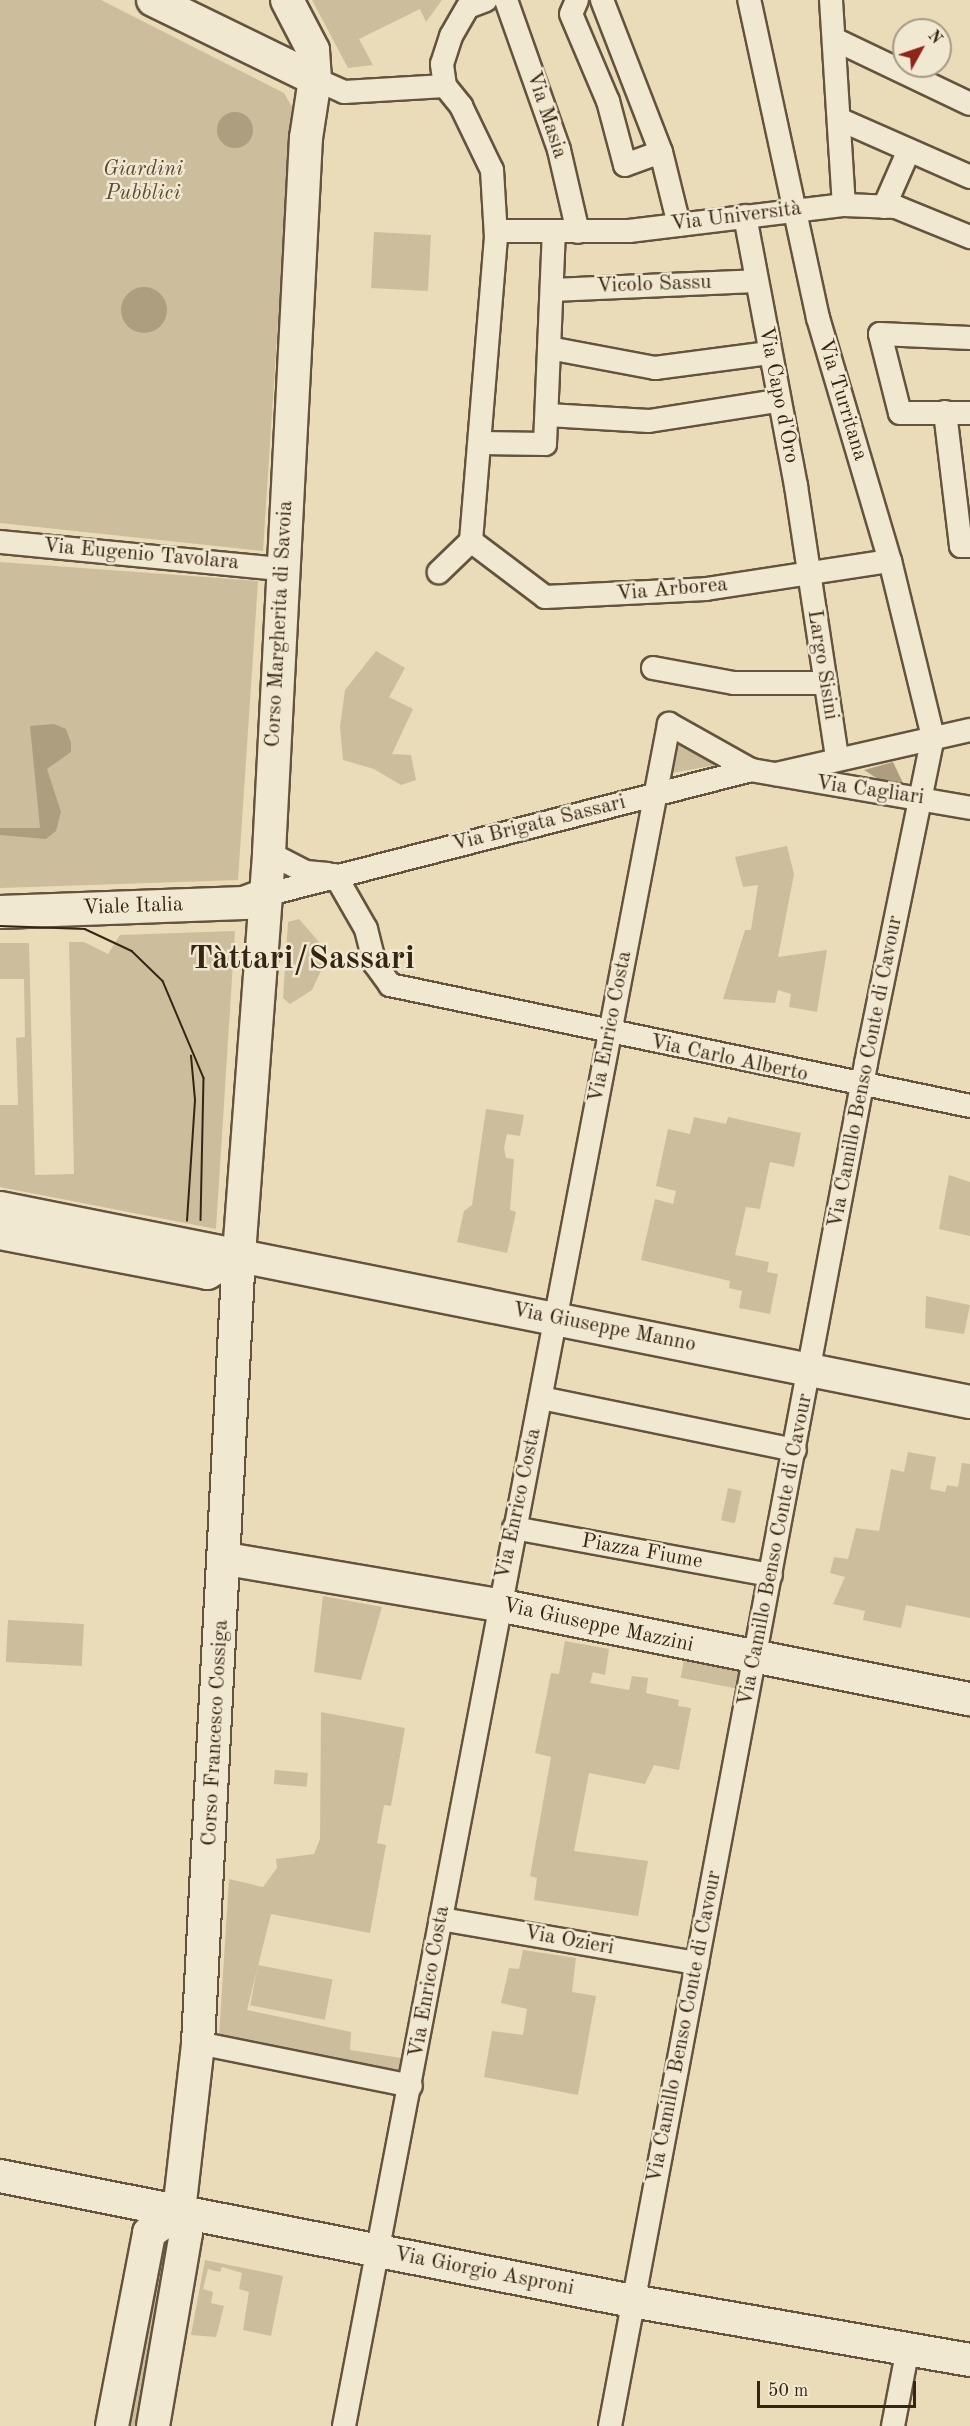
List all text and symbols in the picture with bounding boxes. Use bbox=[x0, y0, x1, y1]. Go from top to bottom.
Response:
north arrow bbox=[892, 18, 952, 78]
text: N bbox=[924, 28, 944, 48]
street label: Via Masia bbox=[520, 68, 572, 162]
park label: Giardini Pubblici bbox=[103, 157, 183, 207]
street label: Via Università bbox=[669, 196, 803, 238]
street label: Vicolo Sassu bbox=[596, 270, 712, 300]
street label: Via Capo d'Oro bbox=[752, 325, 804, 465]
street label: Via Turritana bbox=[812, 336, 872, 464]
street label: Corso Margherita di Savoia bbox=[261, 500, 299, 748]
street label: Via Eugenio Tavolara bbox=[42, 534, 240, 576]
street label: Via Arborea bbox=[615, 573, 729, 607]
street label: Largo Sisini bbox=[801, 608, 843, 722]
street label: Via Cagliari bbox=[814, 771, 926, 811]
street label: Via Brigata Sassari bbox=[450, 790, 628, 858]
street label: Viale Italia bbox=[82, 893, 184, 921]
street label: Via Camillo Benso Conte di Cavour bbox=[823, 914, 909, 1230]
district label: Tàttari/Sassari bbox=[189, 940, 415, 980]
street label: Via Enrico Costa bbox=[584, 949, 638, 1105]
street label: Via Carlo Alberto bbox=[648, 1030, 810, 1088]
street label: Via Giuseppe Manno bbox=[510, 1298, 698, 1358]
street label: Via Camillo Benso Conte di Cavour bbox=[733, 1392, 819, 1708]
street label: Via Enrico Costa bbox=[491, 1426, 547, 1582]
street label: Piazza Fiume bbox=[580, 1529, 704, 1575]
street label: Via Giuseppe Mazzini bbox=[500, 1593, 696, 1659]
street label: Corso Francesco Cossiga bbox=[197, 1619, 235, 1847]
street label: Via Camillo Benso Conte di Cavour bbox=[642, 1869, 728, 2185]
street label: Via Enrico Costa bbox=[404, 1904, 456, 2060]
street label: Via Ozieri bbox=[522, 1921, 616, 1961]
street label: Via Giorgio Asproni bbox=[392, 2242, 576, 2302]
scale bar bbox=[760, 2369, 919, 2407]
text: 50 m bbox=[768, 2382, 808, 2400]

